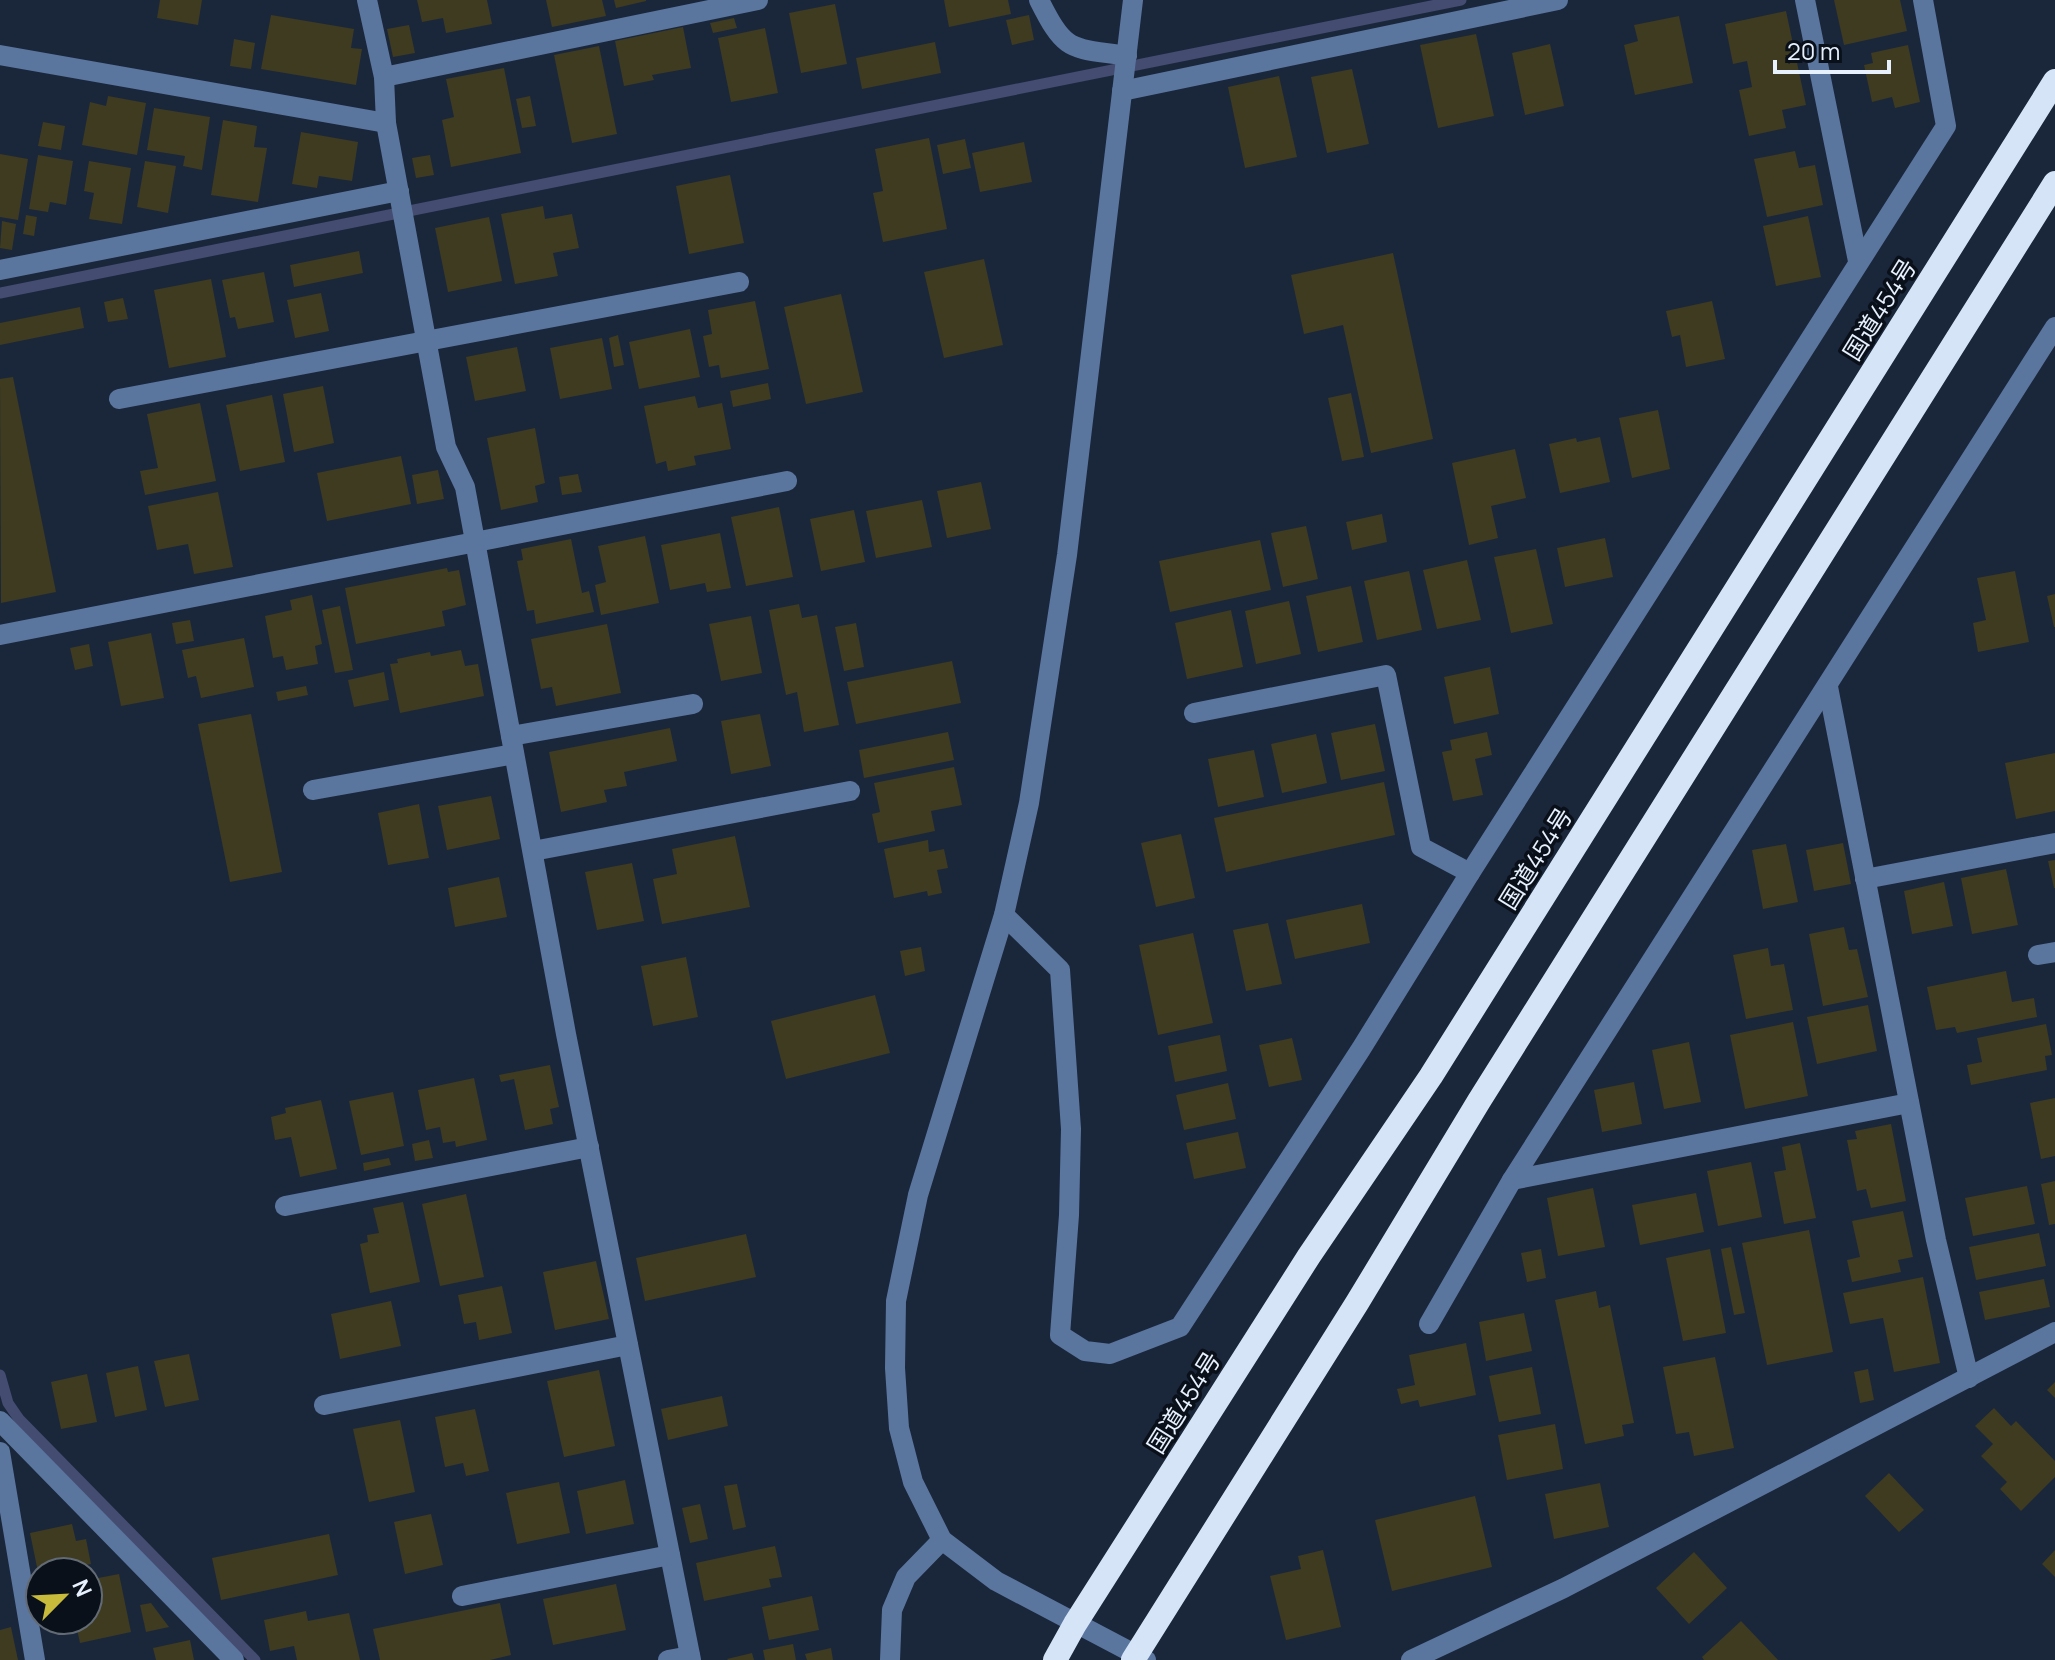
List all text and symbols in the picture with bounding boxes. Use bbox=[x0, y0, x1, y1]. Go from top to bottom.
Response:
scale bar bbox=[1775, 24, 1889, 74]
text: 20 m bbox=[1787, 34, 1840, 67]
street label: 国道454号 bbox=[1835, 252, 1923, 366]
street label: 国道454号 bbox=[1491, 801, 1579, 915]
street label: 国道454号 bbox=[1139, 1345, 1227, 1459]
north arrow bbox=[24, 1556, 104, 1636]
text: N bbox=[65, 1575, 99, 1601]

